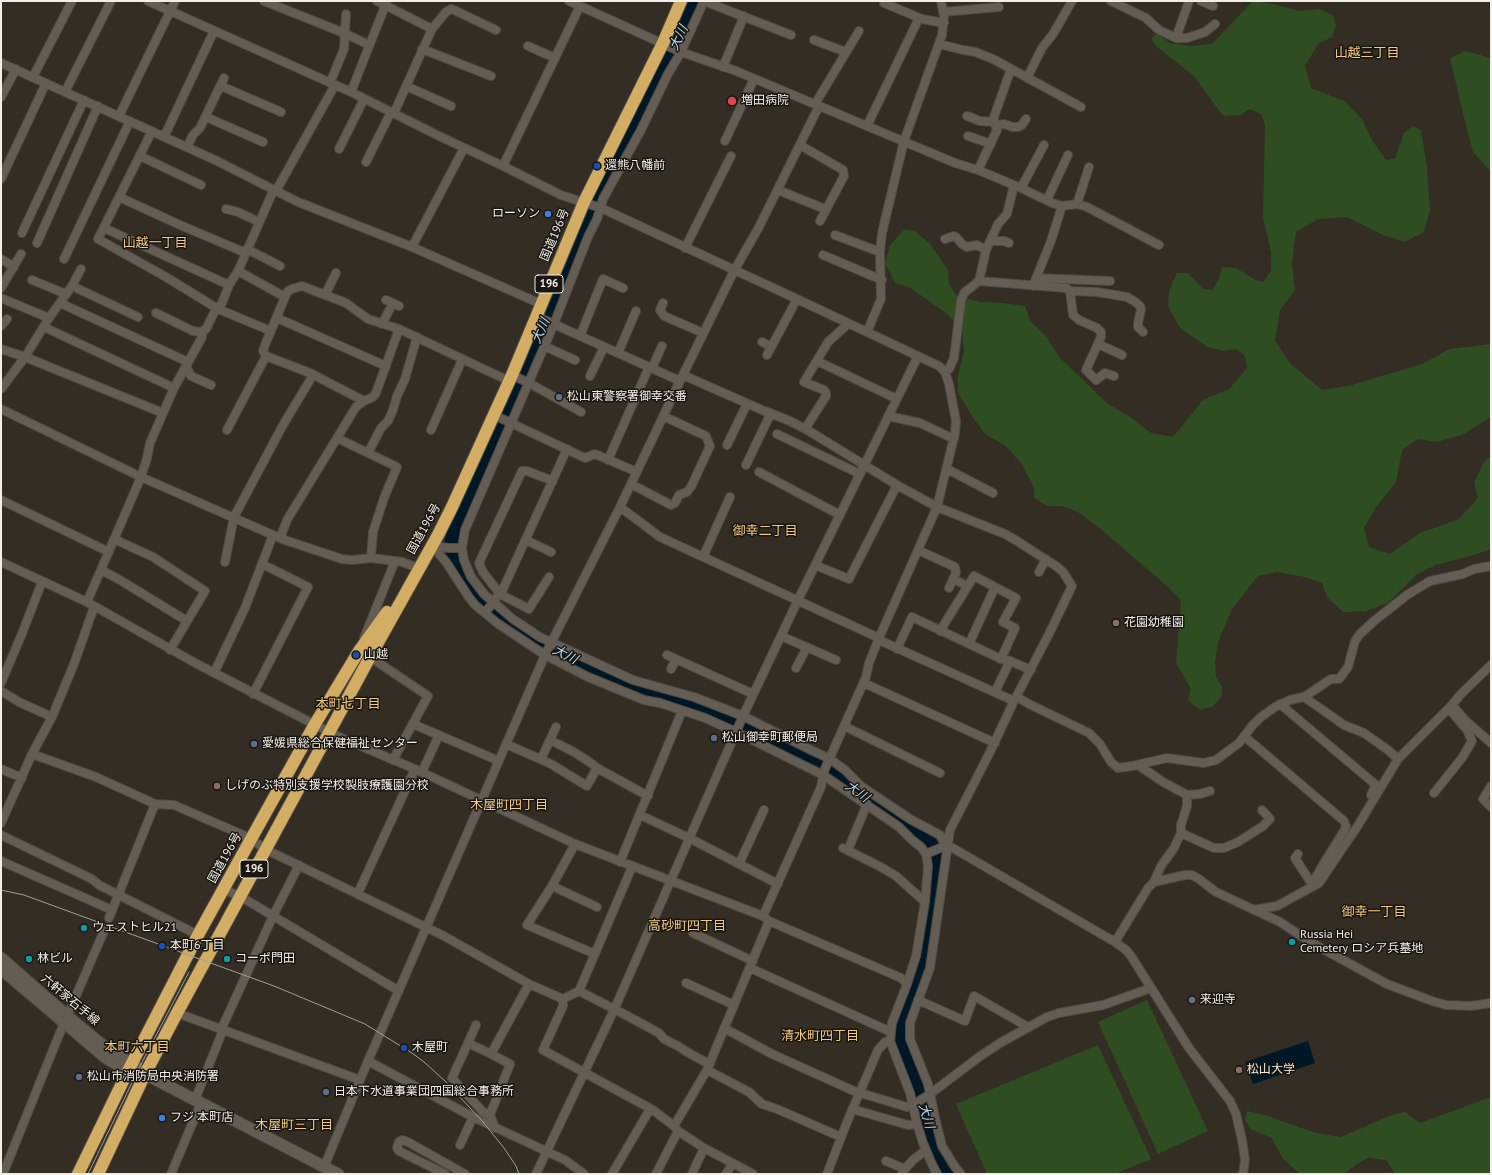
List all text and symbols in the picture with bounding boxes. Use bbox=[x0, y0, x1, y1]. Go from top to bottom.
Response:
water label: 大川 bbox=[666, 23, 692, 53]
district label: 山越三丁目 bbox=[1335, 45, 1399, 61]
place label: 増田病院 bbox=[741, 94, 789, 108]
marker: 増田病院 bbox=[726, 95, 738, 107]
place label: 還熊八幡前 bbox=[605, 159, 665, 173]
marker: 還熊八幡前 bbox=[592, 161, 602, 171]
place label: ローソン bbox=[492, 207, 540, 221]
street label: 国道196号 bbox=[538, 207, 572, 263]
marker: ローソン bbox=[543, 209, 553, 219]
district label: 山越一丁目 bbox=[123, 235, 187, 251]
road number: 196 bbox=[535, 275, 563, 293]
water label: 大川 bbox=[529, 316, 553, 346]
place label: 松山東警察署御幸交番 bbox=[567, 390, 687, 404]
marker: 松山東警察署御幸交番 bbox=[554, 392, 564, 402]
street label: 国道196号 bbox=[404, 501, 444, 557]
district label: 御幸二丁目 bbox=[733, 523, 797, 539]
place label: 花園幼稚園 bbox=[1124, 616, 1184, 630]
marker: 花園幼稚園 bbox=[1111, 618, 1121, 628]
water label: 大川 bbox=[550, 642, 580, 668]
place label: 山越 bbox=[364, 648, 388, 662]
marker: 山越 bbox=[351, 650, 361, 660]
district label: 本町七丁目 bbox=[316, 696, 380, 712]
place label: 松山御幸町郵便局 bbox=[722, 731, 818, 745]
marker: 松山御幸町郵便局 bbox=[709, 733, 719, 743]
place label: 愛媛県総合保健福祉センター bbox=[262, 737, 418, 751]
marker: 愛媛県総合保健福祉センター bbox=[249, 739, 259, 749]
water label: 大川 bbox=[842, 778, 872, 806]
place label: しげのぶ特別支援学校製肢療護園分校 bbox=[225, 779, 429, 793]
marker: しげのぶ特別支援学校製肢療護園分校 bbox=[212, 781, 222, 791]
district label: 木屋町四丁目 bbox=[470, 797, 548, 813]
street label: 国道196号 bbox=[205, 830, 245, 886]
road number: 196 bbox=[240, 860, 268, 878]
district label: 御幸一丁目 bbox=[1342, 904, 1406, 920]
district label: 高砂町四丁目 bbox=[648, 918, 726, 934]
place label: ウェストヒル21 bbox=[92, 921, 177, 935]
marker: ウェストヒル21 bbox=[79, 923, 89, 933]
place label: Russia Hei Cemetery ロシア兵墓地 bbox=[1300, 928, 1423, 956]
marker: Russia Hei Cemetery ロシア兵墓地 bbox=[1287, 937, 1297, 947]
place label: 本町6丁目 bbox=[170, 939, 225, 953]
marker: 本町6丁目 bbox=[157, 941, 167, 951]
place label: 林ビル bbox=[37, 952, 73, 966]
place label: コーポ門田 bbox=[235, 952, 295, 966]
marker: 林ビル bbox=[24, 954, 34, 964]
marker: コーポ門田 bbox=[222, 954, 232, 964]
street label: 六軒家石手線 bbox=[38, 971, 102, 1029]
place label: 来迎寺 bbox=[1200, 993, 1236, 1007]
marker: 来迎寺 bbox=[1187, 995, 1197, 1005]
district label: 清水町四丁目 bbox=[781, 1028, 859, 1044]
district label: 本町六丁目 bbox=[105, 1039, 169, 1055]
place label: 木屋町 bbox=[412, 1041, 448, 1055]
marker: 木屋町 bbox=[399, 1043, 409, 1053]
place label: 松山大学 bbox=[1247, 1063, 1295, 1077]
marker: 松山大学 bbox=[1234, 1065, 1244, 1075]
place label: 松山市消防局中央消防署 bbox=[87, 1070, 219, 1084]
marker: 松山市消防局中央消防署 bbox=[74, 1072, 84, 1082]
place label: 日本下水道事業団四国総合事務所 bbox=[334, 1085, 514, 1099]
marker: 日本下水道事業団四国総合事務所 bbox=[321, 1087, 331, 1097]
water label: 大川 bbox=[915, 1101, 937, 1131]
place label: フジ 本町店 bbox=[170, 1111, 233, 1125]
marker: フジ 本町店 bbox=[157, 1113, 167, 1123]
district label: 木屋町三丁目 bbox=[255, 1117, 333, 1133]

